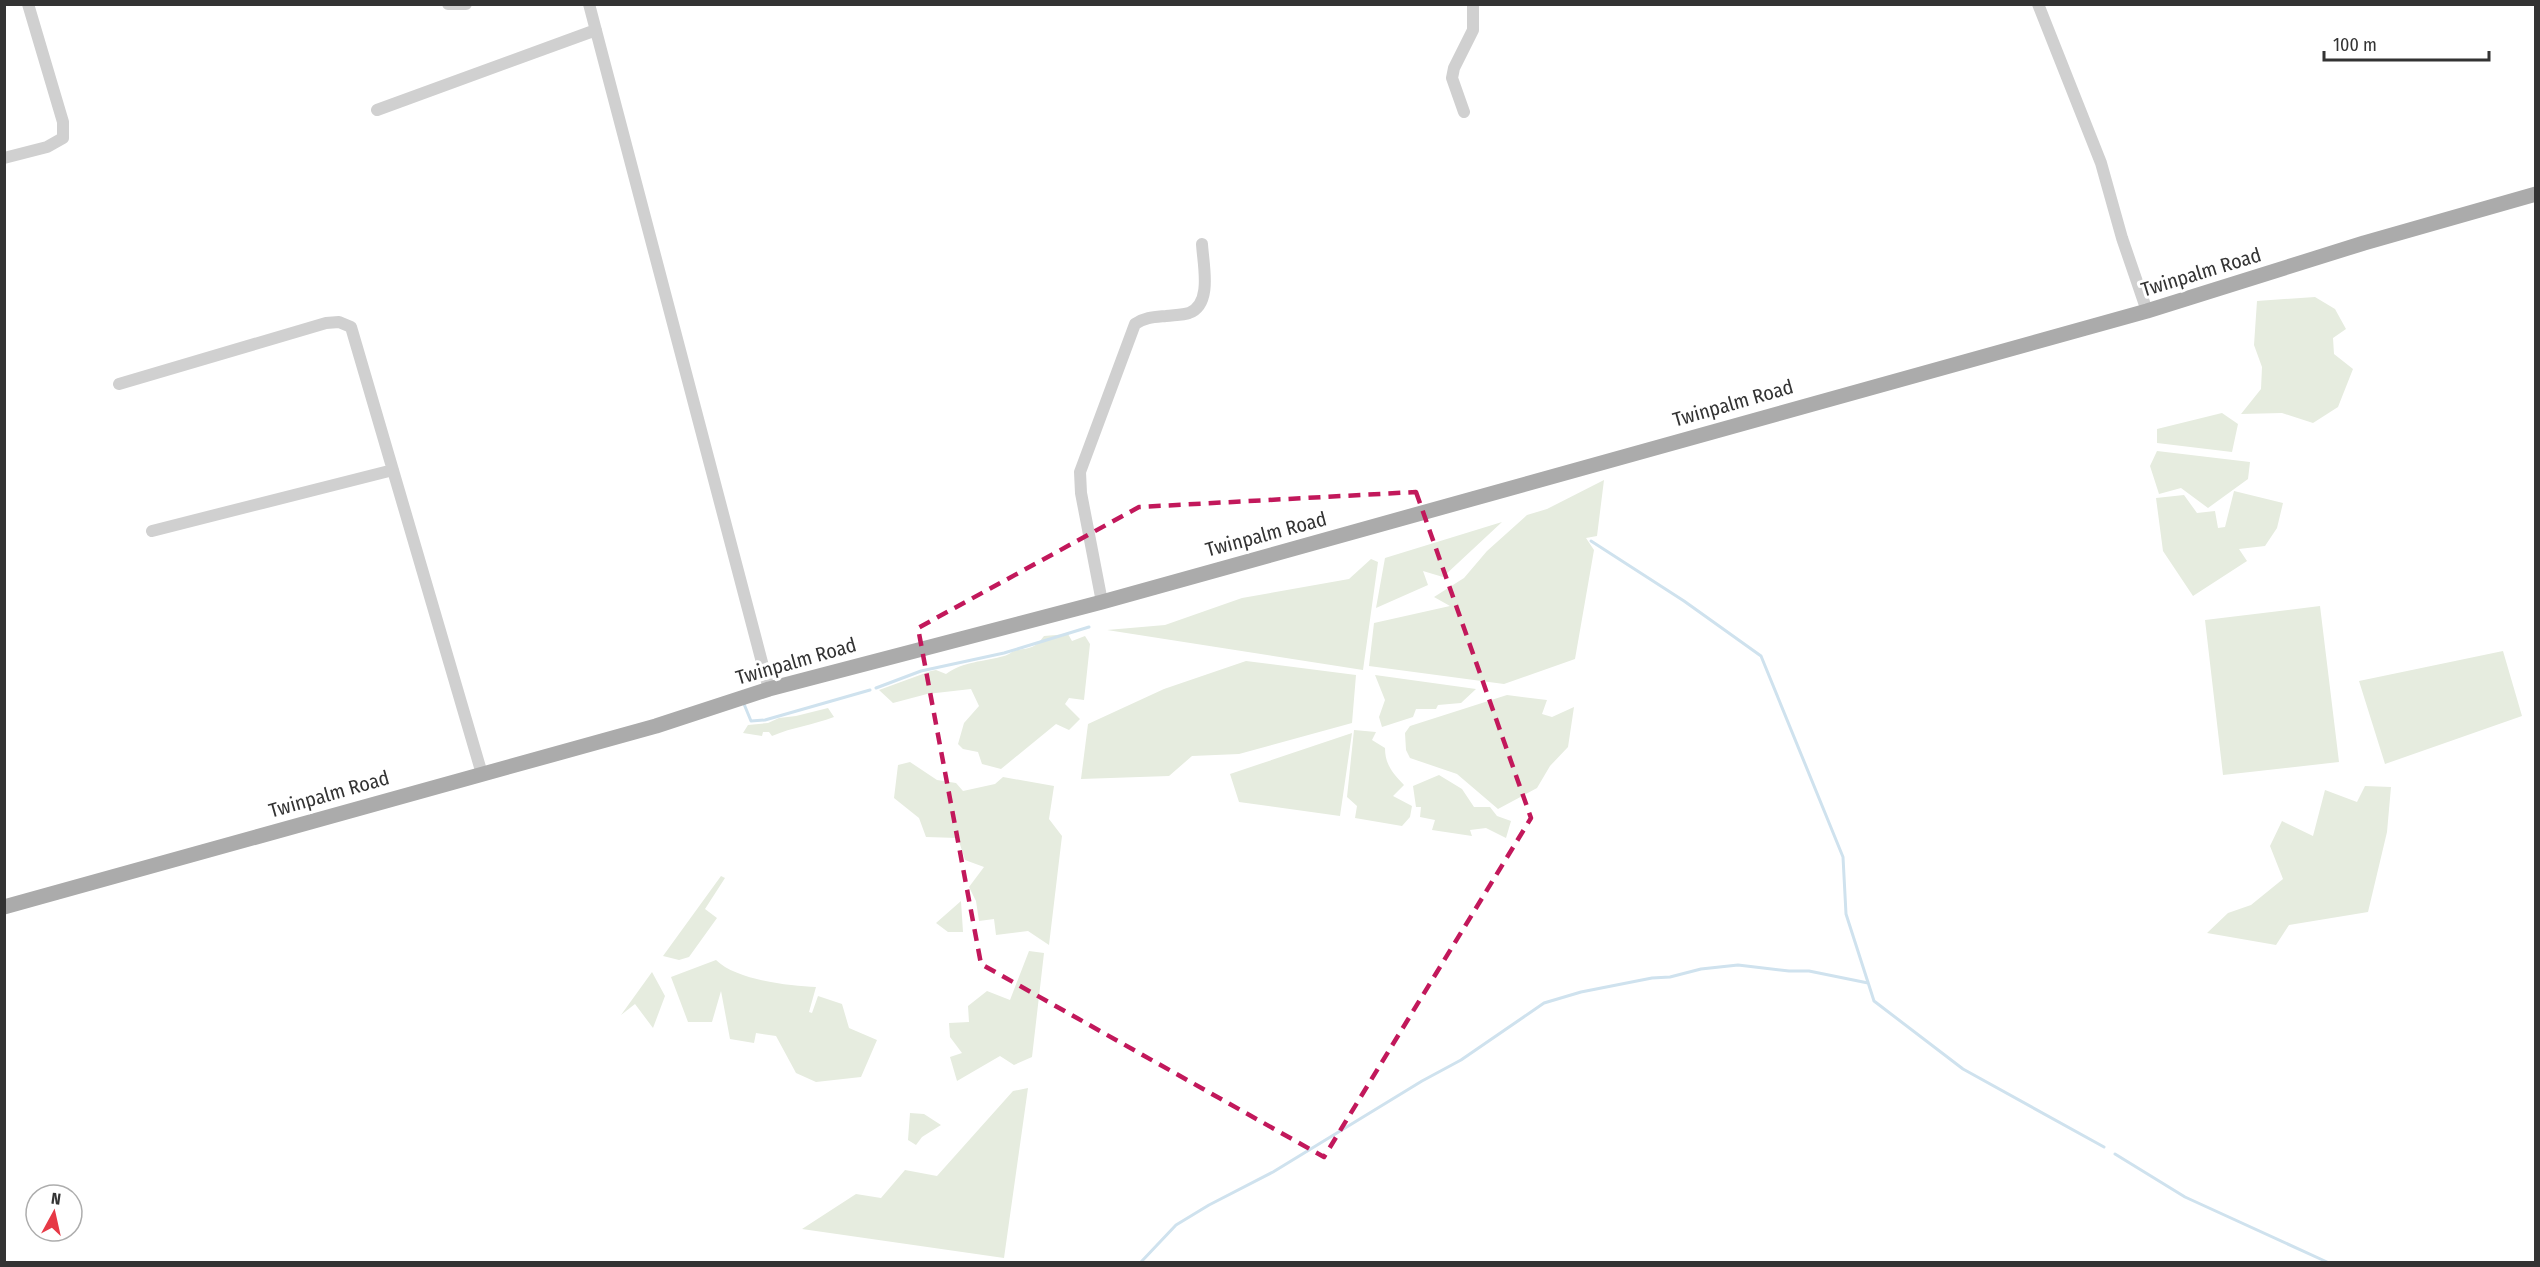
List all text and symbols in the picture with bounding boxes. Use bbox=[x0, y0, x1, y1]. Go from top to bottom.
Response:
scale bar bbox=[2324, 24, 2489, 62]
text: 100 m bbox=[2333, 34, 2377, 56]
street label: Twinpalm Road bbox=[2138, 242, 2264, 302]
street label: Twinpalm Road bbox=[1670, 374, 1796, 432]
street label: Twinpalm Road bbox=[1203, 506, 1329, 562]
street label: Twinpalm Road bbox=[733, 632, 859, 690]
street label: Twinpalm Road bbox=[266, 765, 392, 823]
north arrow bbox=[24, 1183, 84, 1243]
text: N bbox=[50, 1189, 62, 1209]

